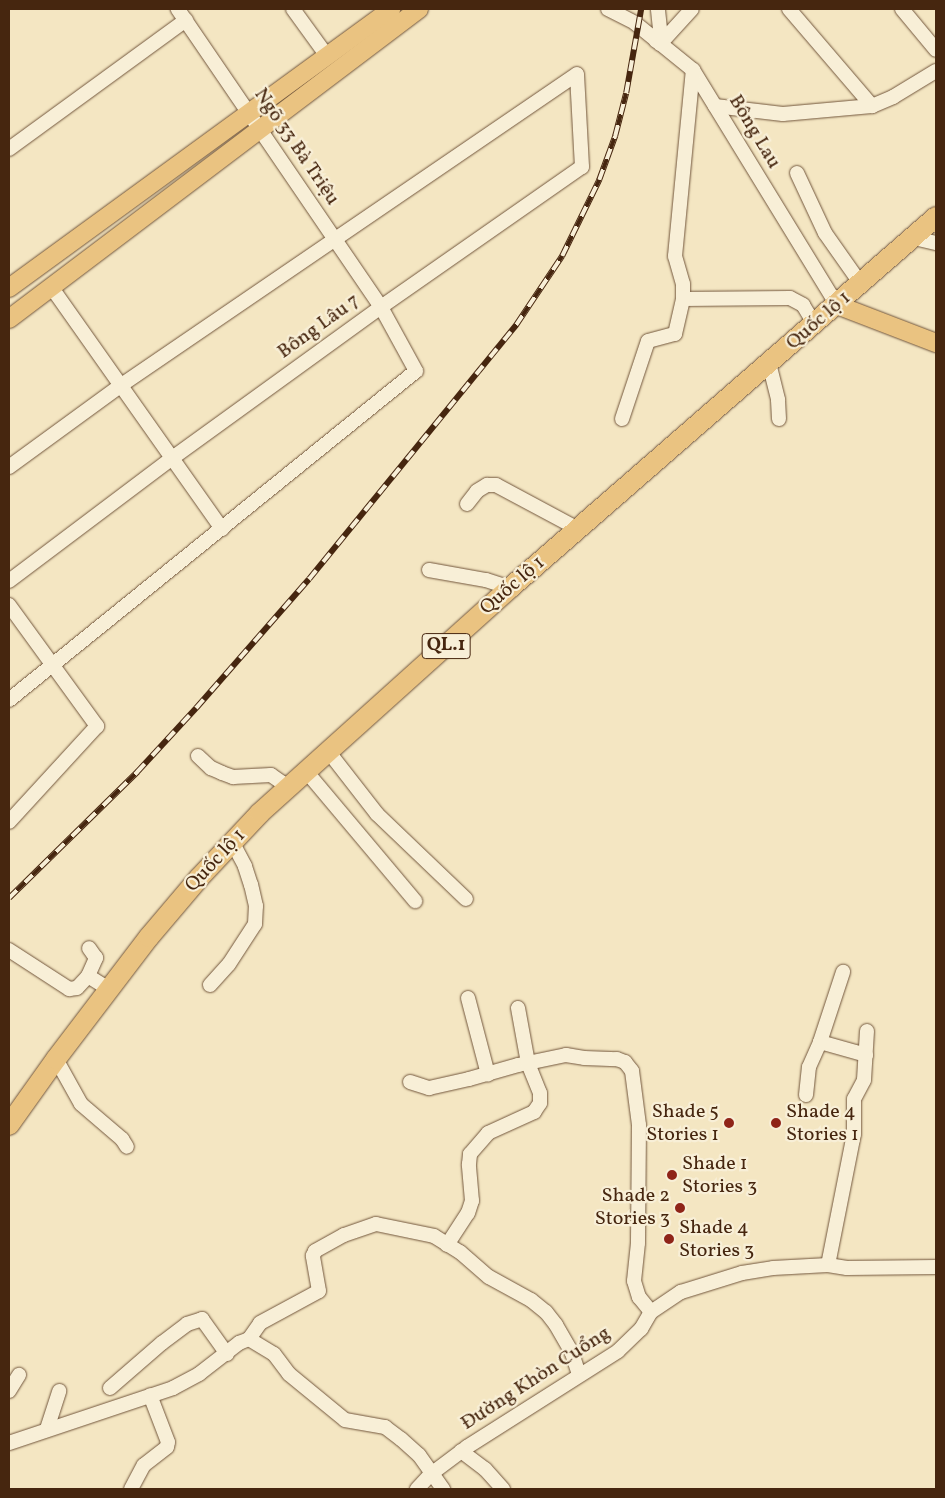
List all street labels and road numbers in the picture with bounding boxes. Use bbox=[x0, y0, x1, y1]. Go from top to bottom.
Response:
street label: Ngõ 33 Bà Triệu bbox=[248, 84, 344, 210]
street label: Bông Lau bbox=[723, 91, 785, 173]
street label: Quốc lộ 1 bbox=[782, 286, 856, 356]
street label: Bông Lâu 7 bbox=[273, 289, 365, 365]
street label: Quốc lộ 1 bbox=[476, 551, 550, 621]
road number: QL.1 bbox=[421, 630, 471, 662]
street label: Quốc lộ 1 bbox=[181, 824, 251, 898]
street label: Đường Khòn Cuổng bbox=[457, 1322, 615, 1436]

